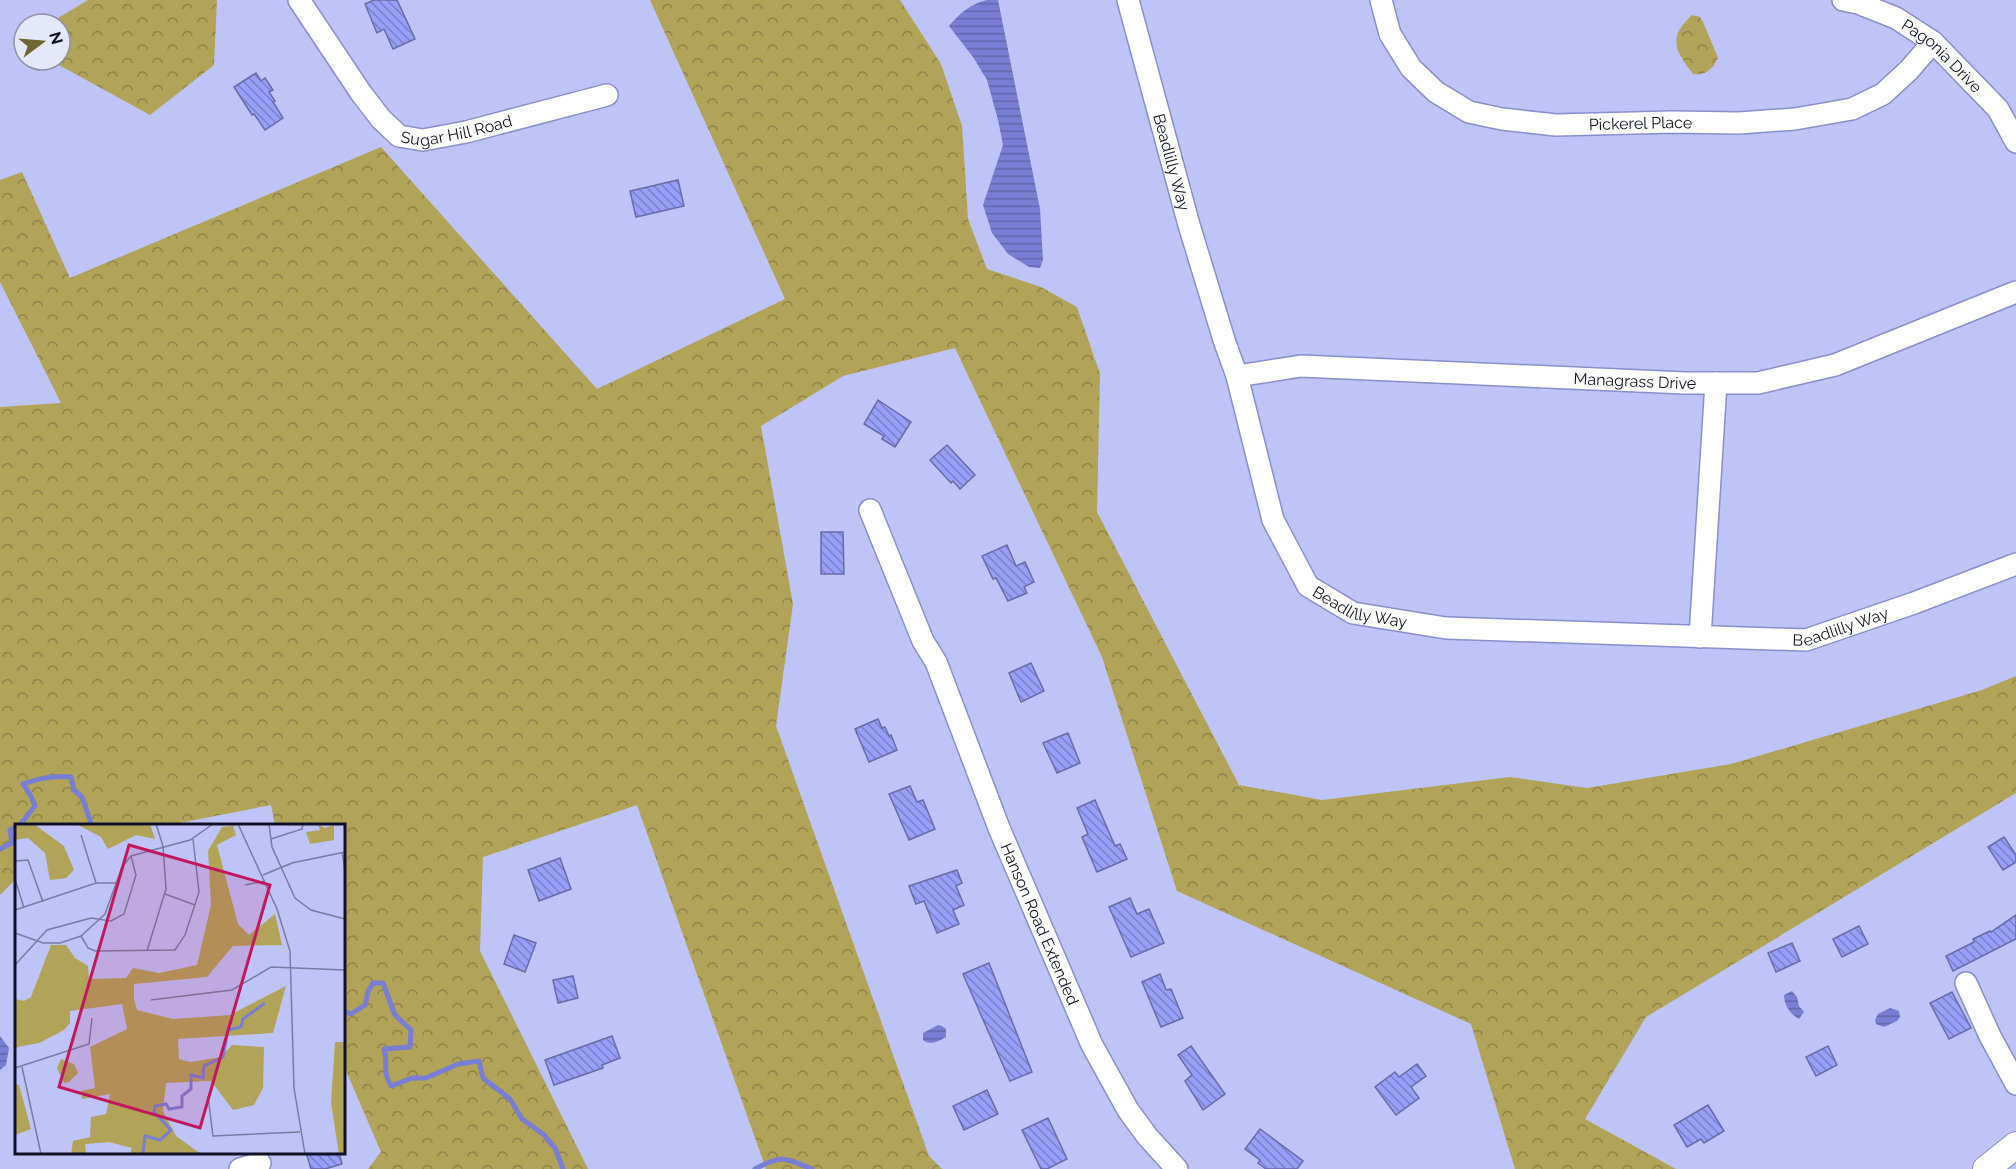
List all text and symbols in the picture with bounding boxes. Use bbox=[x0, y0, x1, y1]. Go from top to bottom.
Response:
north arrow bbox=[12, 12, 72, 72]
street label: Pagonia Drive bbox=[1898, 15, 1986, 97]
text: N bbox=[45, 30, 67, 46]
street label: Sugar Hill Road bbox=[399, 111, 514, 150]
street label: Beadlilly Way bbox=[1149, 112, 1194, 213]
street label: Pickerel Place bbox=[1589, 113, 1692, 134]
street label: Managrass Drive bbox=[1573, 369, 1696, 393]
street label: Beadlilly Way bbox=[1309, 582, 1409, 632]
street label: Beadlilly Way bbox=[1792, 603, 1891, 650]
inset map bbox=[15, 824, 345, 1154]
street label: Hanson Road Extended bbox=[997, 840, 1083, 1008]

